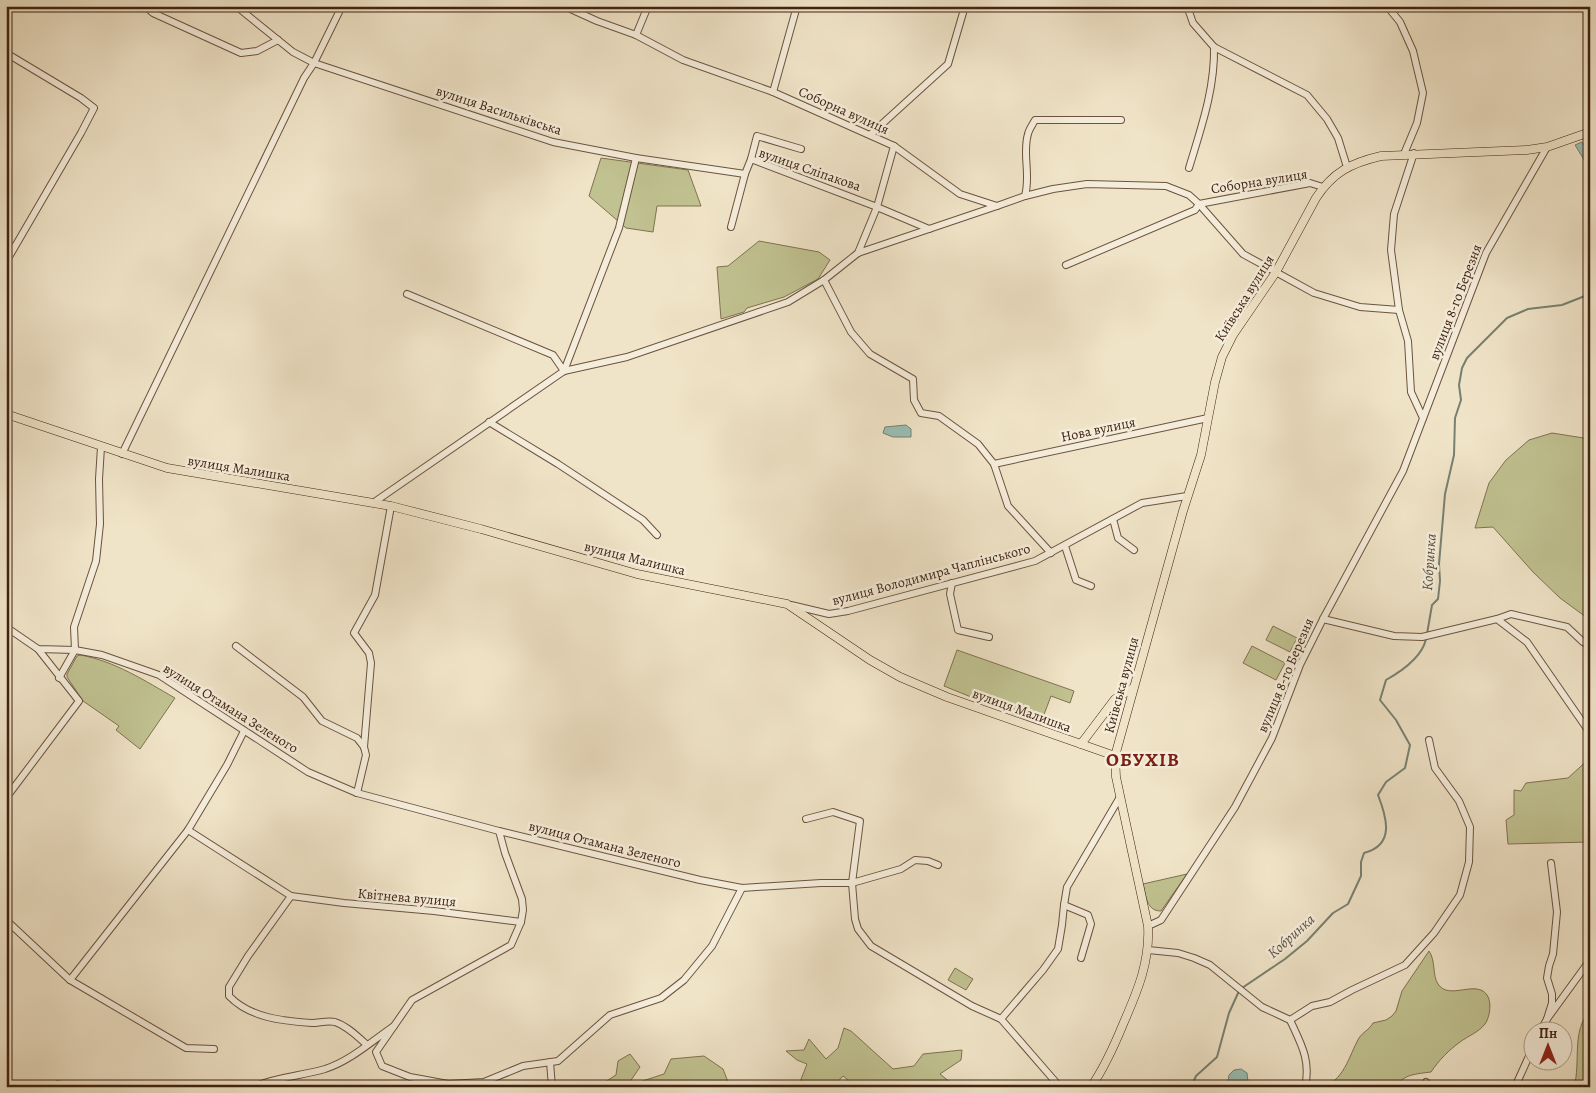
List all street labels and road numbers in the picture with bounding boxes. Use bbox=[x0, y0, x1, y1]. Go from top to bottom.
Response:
street label: вулиця Васильківська bbox=[434, 81, 565, 140]
street label: Соборна вулиця bbox=[795, 82, 892, 139]
street label: вулиця Сліпакова bbox=[756, 143, 864, 196]
street label: Соборна вулиця bbox=[1209, 164, 1309, 198]
street label: вулиця 8-го Березня bbox=[1425, 241, 1486, 363]
street label: Київська вулиця bbox=[1210, 251, 1279, 345]
street label: Нова вулиця bbox=[1059, 412, 1137, 447]
street label: вулиця Малишка bbox=[186, 451, 292, 486]
street label: вулиця Малишка bbox=[582, 537, 688, 580]
street label: вулиця Володимира Чаплінського bbox=[830, 539, 1032, 610]
street label: вулиця 8-го Березня bbox=[1253, 615, 1318, 735]
street label: Київська вулиця bbox=[1100, 635, 1144, 735]
street label: вулиця Отамана Зеленого bbox=[159, 659, 302, 758]
street label: вулиця Малишка bbox=[970, 684, 1074, 737]
street label: вулиця Отамана Зеленого bbox=[527, 816, 683, 873]
street label: Квітнева вулиця bbox=[357, 884, 457, 911]

